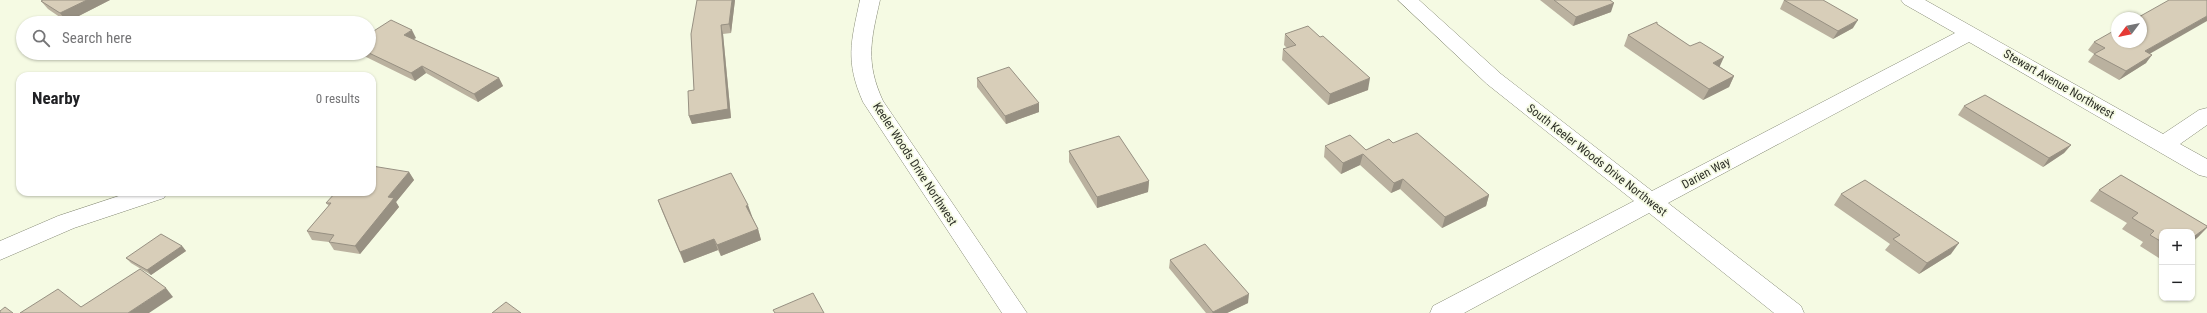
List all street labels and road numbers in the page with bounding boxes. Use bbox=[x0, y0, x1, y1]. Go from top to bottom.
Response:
street label: Stewart Avenue Northwest bbox=[2001, 47, 2117, 122]
street label: Keeler Woods Drive Northwest bbox=[870, 100, 960, 228]
street label: South Keeler Woods Drive Northwest bbox=[1524, 101, 1670, 219]
street label: Darien Way bbox=[1679, 154, 1733, 192]

